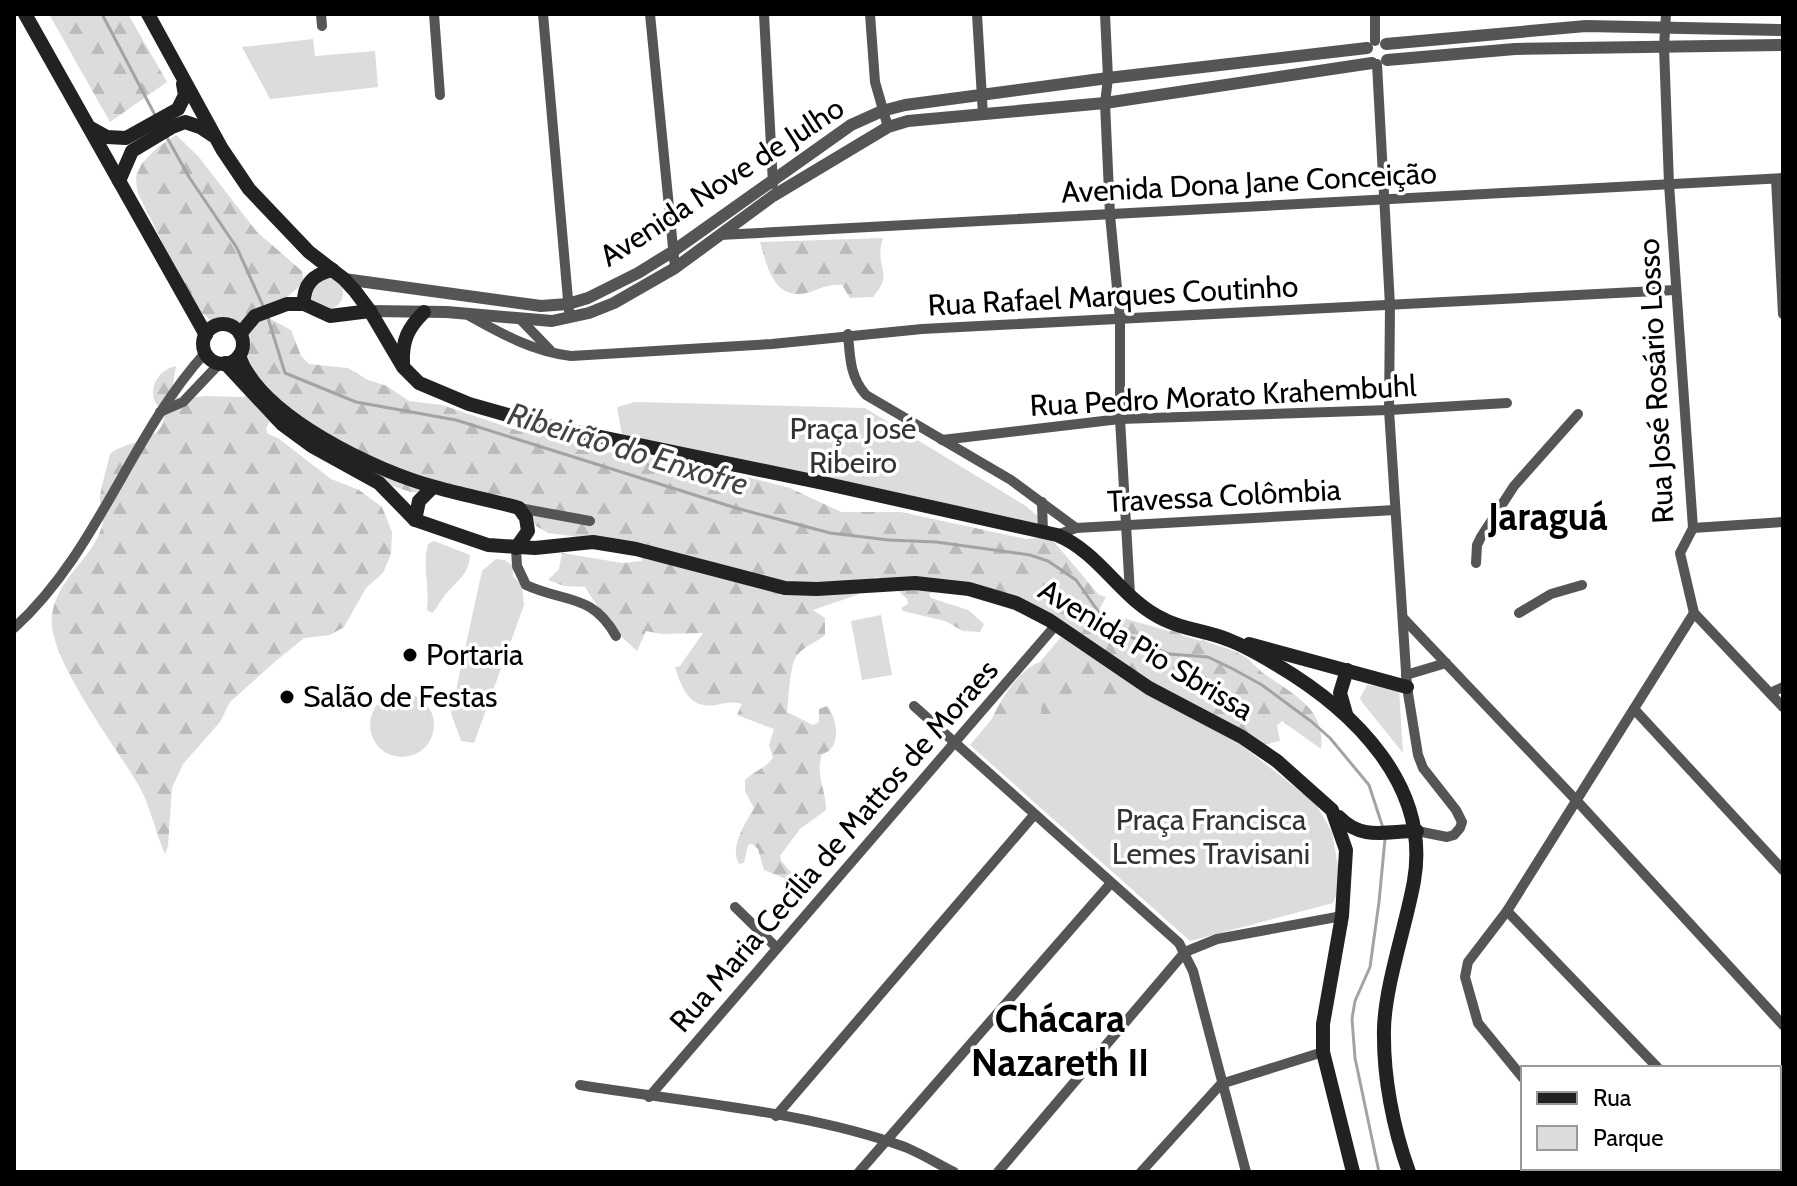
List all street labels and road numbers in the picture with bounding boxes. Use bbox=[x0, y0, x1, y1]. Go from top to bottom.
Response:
street label: Avenida Nove de Julho bbox=[593, 89, 851, 274]
street label: Avenida Dona Jane Conceição bbox=[1060, 154, 1438, 211]
street label: Rua José Rosário Losso bbox=[1630, 238, 1681, 524]
street label: Rua Rafael Marques Coutinho bbox=[927, 267, 1299, 324]
street label: Rua Pedro Morato Krahembuhl bbox=[1029, 367, 1417, 424]
street label: Travessa Colômbia bbox=[1106, 471, 1342, 520]
street label: Avenida Pio Sbrissa bbox=[1032, 571, 1261, 729]
street label: Rua Maria Cecília de Mattos de Moraes bbox=[662, 652, 1006, 1040]

